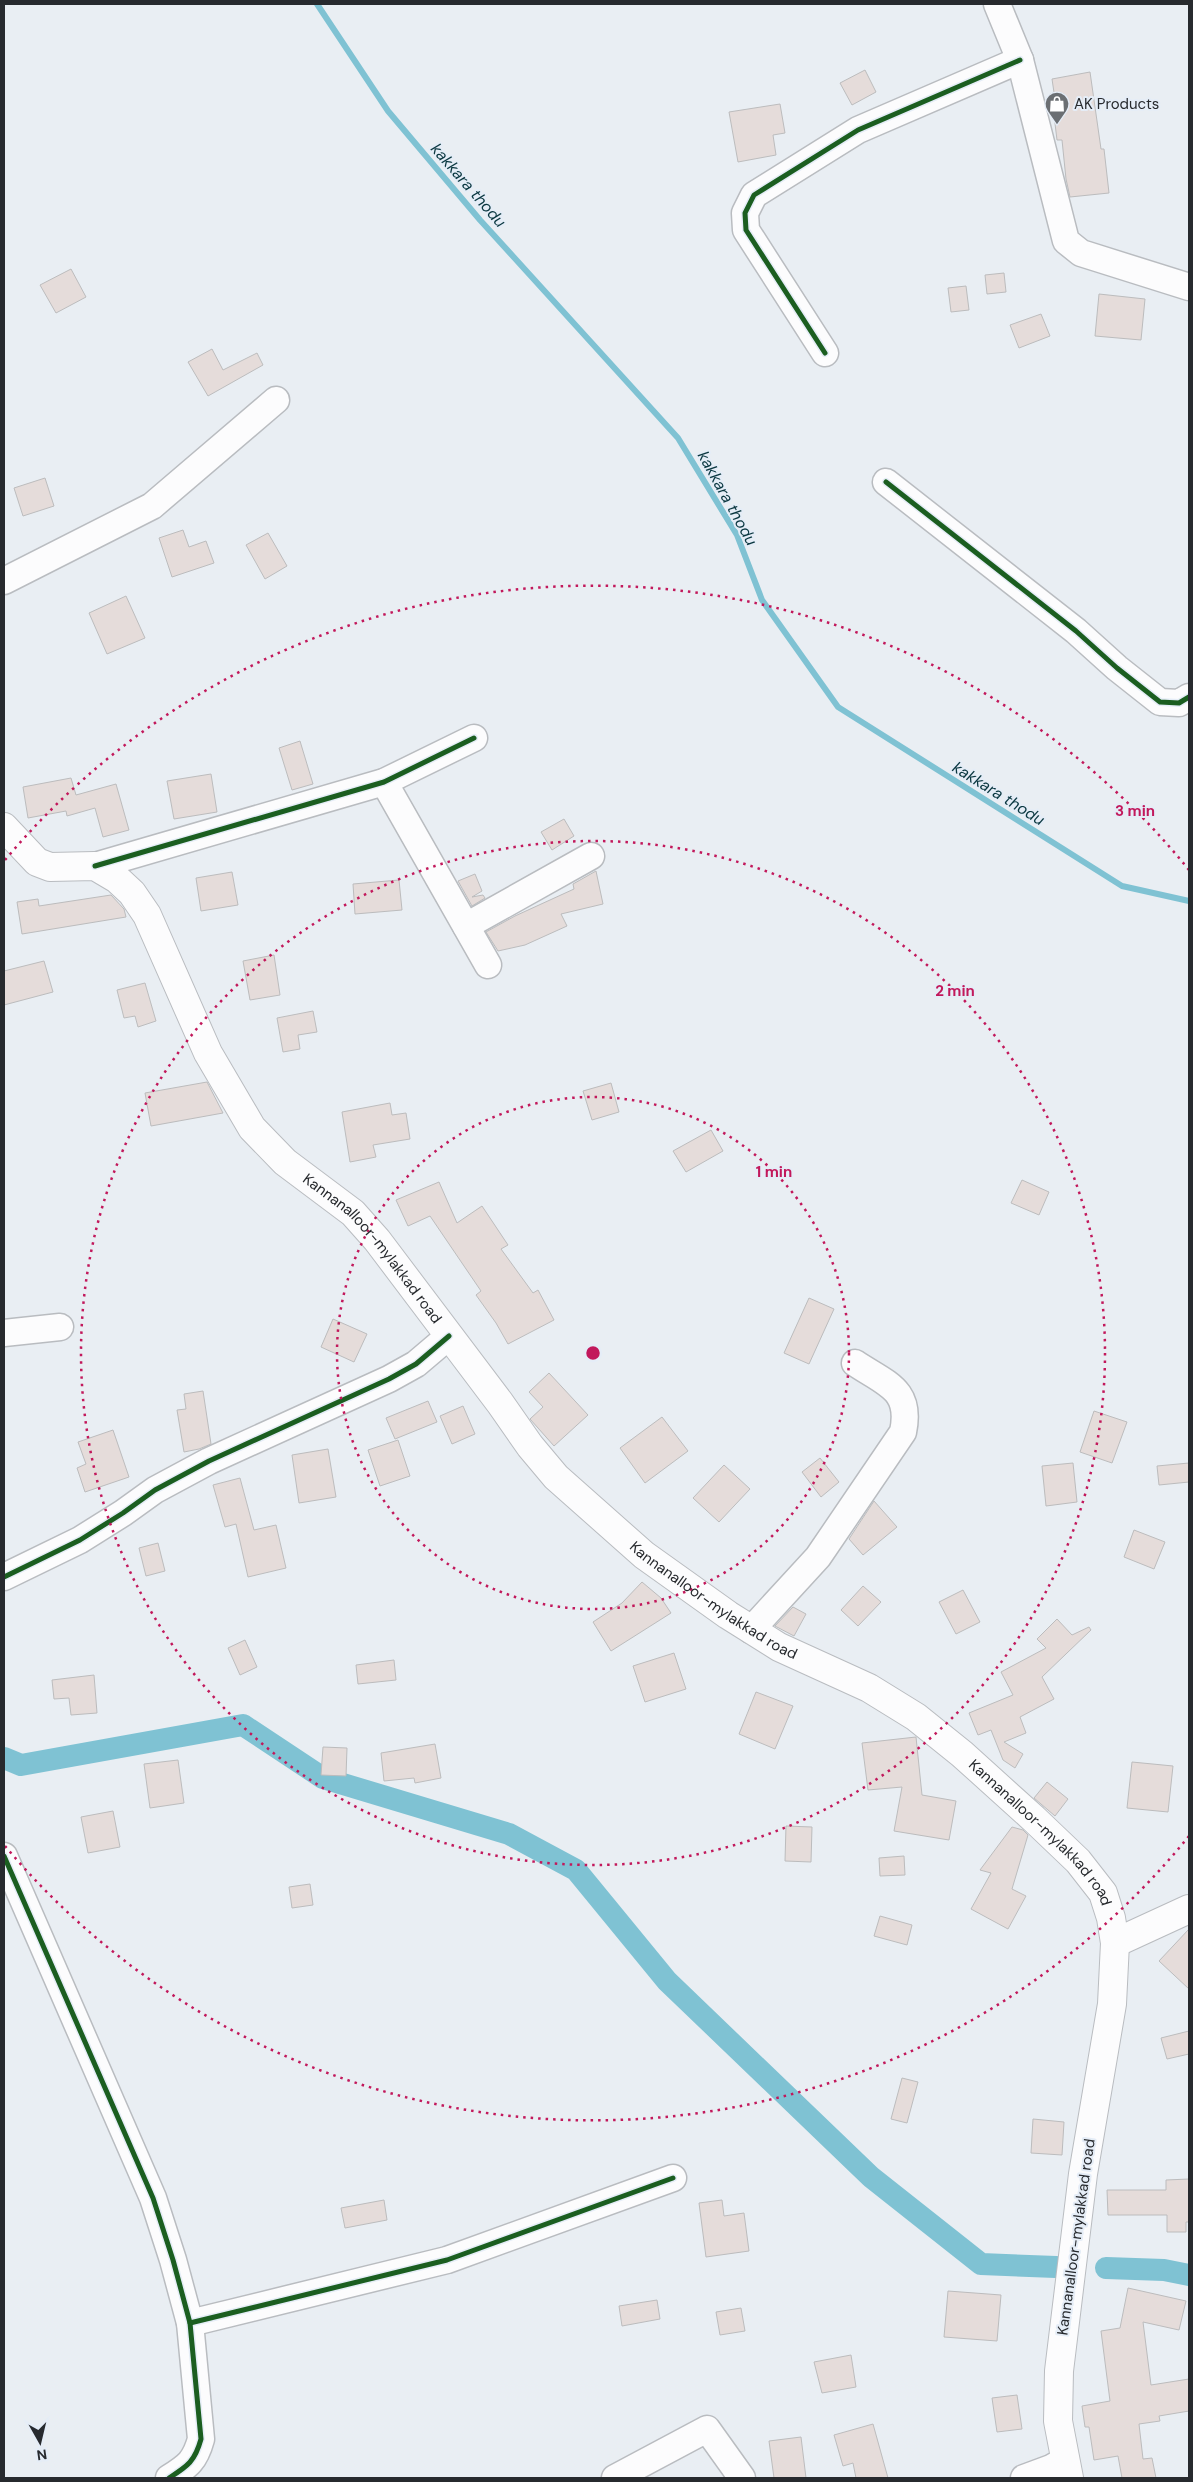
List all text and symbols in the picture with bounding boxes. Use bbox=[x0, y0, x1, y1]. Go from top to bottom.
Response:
shop icon: AK Products bbox=[1044, 91, 1070, 125]
place label: AK Products bbox=[1074, 94, 1159, 114]
water label: kakkara thodu bbox=[426, 139, 511, 232]
water label: kakkara thodu bbox=[693, 447, 762, 549]
water label: kakkara thodu bbox=[949, 757, 1049, 830]
text: 3 min bbox=[1115, 801, 1155, 821]
text: 2 min bbox=[935, 981, 975, 1001]
text: 1 min bbox=[756, 1162, 792, 1182]
street label: Kannanalloor-mylakkad road bbox=[299, 1169, 447, 1328]
centre of rings bbox=[584, 1344, 602, 1362]
street label: Kannanalloor-mylakkad road bbox=[625, 1537, 800, 1664]
street label: Kannanalloor-mylakkad road bbox=[965, 1755, 1116, 1908]
street label: Kannanalloor-mylakkad road bbox=[1052, 2137, 1100, 2337]
north arrow bbox=[15, 2417, 65, 2467]
text: N bbox=[35, 2445, 48, 2464]

